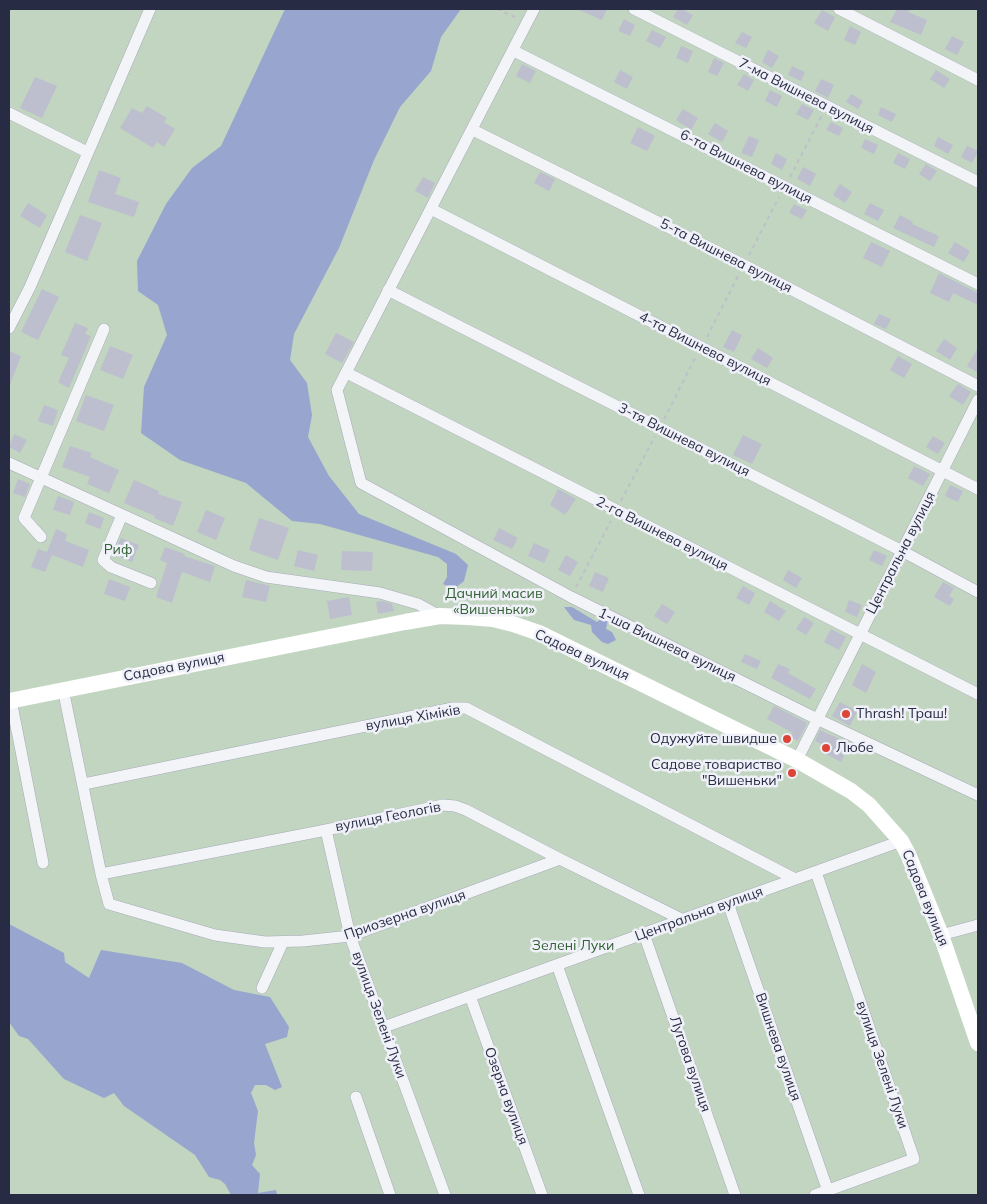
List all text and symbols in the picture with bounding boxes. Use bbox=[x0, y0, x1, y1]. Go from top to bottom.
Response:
street label: 7-ма Вишнева вулиця bbox=[736, 55, 876, 137]
street label: 6-та Вишнева вулиця bbox=[677, 126, 815, 208]
street label: 5-та Вишнева вулиця bbox=[657, 215, 795, 297]
street label: 4-та Вишнева вулиця bbox=[636, 308, 774, 390]
street label: 3-тя Вишнева вулиця bbox=[615, 400, 753, 480]
street label: Центральна вулиця bbox=[863, 489, 939, 617]
street label: 2-га Вишнева вулиця bbox=[593, 493, 731, 575]
park label: Риф bbox=[104, 542, 132, 558]
park label: Дачний масив «Вишеньки» bbox=[445, 586, 543, 618]
street label: 1-ша Вишнева вулиця bbox=[595, 604, 739, 686]
street label: Садова вулиця bbox=[532, 626, 632, 684]
street label: Садова вулиця bbox=[122, 649, 226, 685]
street label: вулиця Хіміків bbox=[364, 701, 462, 735]
place label: Thrash! Траш! bbox=[856, 706, 947, 722]
marker: Thrash! Траш! bbox=[840, 708, 852, 720]
place label: Одужуйте швидше bbox=[650, 731, 777, 747]
marker: Одужуйте швидше bbox=[781, 733, 793, 745]
place label: Любе bbox=[836, 740, 874, 756]
marker: Любе bbox=[820, 742, 832, 754]
place label: Садове товариство "Вишеньки" bbox=[651, 757, 782, 790]
marker: Садове товариство "Вишеньки" bbox=[786, 767, 798, 779]
street label: вулиця Геологів bbox=[334, 799, 442, 835]
street label: Садова вулиця bbox=[898, 847, 952, 949]
street label: Центральна вулиця bbox=[633, 883, 765, 945]
street label: Приозерна вулиця bbox=[342, 886, 468, 944]
park label: Зелені Луки bbox=[532, 938, 614, 954]
street label: вулиця Зелені Луки bbox=[348, 949, 410, 1081]
street label: Вишнева вулиця bbox=[752, 991, 804, 1103]
street label: вулиця Зелені Луки bbox=[852, 999, 912, 1131]
street label: Лугова вулиця bbox=[666, 1014, 714, 1114]
street label: Озерна вулиця bbox=[481, 1045, 531, 1147]

